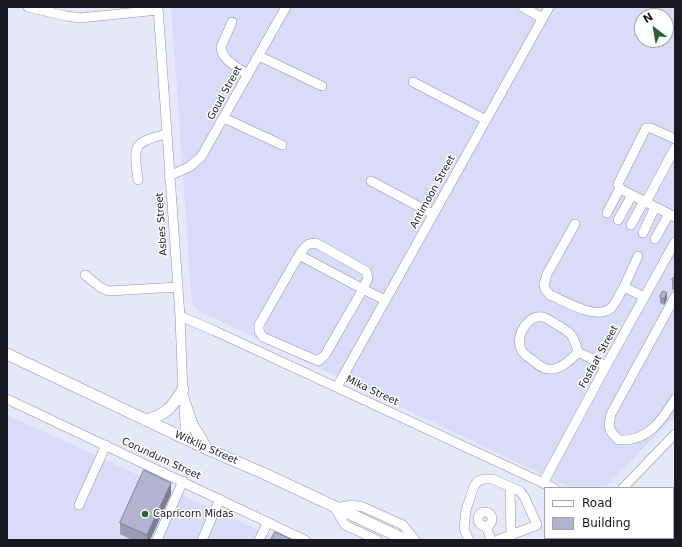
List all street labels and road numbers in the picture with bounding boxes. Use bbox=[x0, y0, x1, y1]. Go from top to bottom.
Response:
street label: Goud Street bbox=[205, 64, 245, 122]
street label: Antimoon Street bbox=[408, 153, 458, 231]
street label: Asbes Street bbox=[154, 192, 170, 256]
street label: Fosfaat Street bbox=[577, 323, 621, 391]
street label: Mika Street bbox=[344, 374, 400, 408]
street label: Witklip Street bbox=[173, 429, 239, 467]
street label: Corundum Street bbox=[120, 435, 202, 483]

